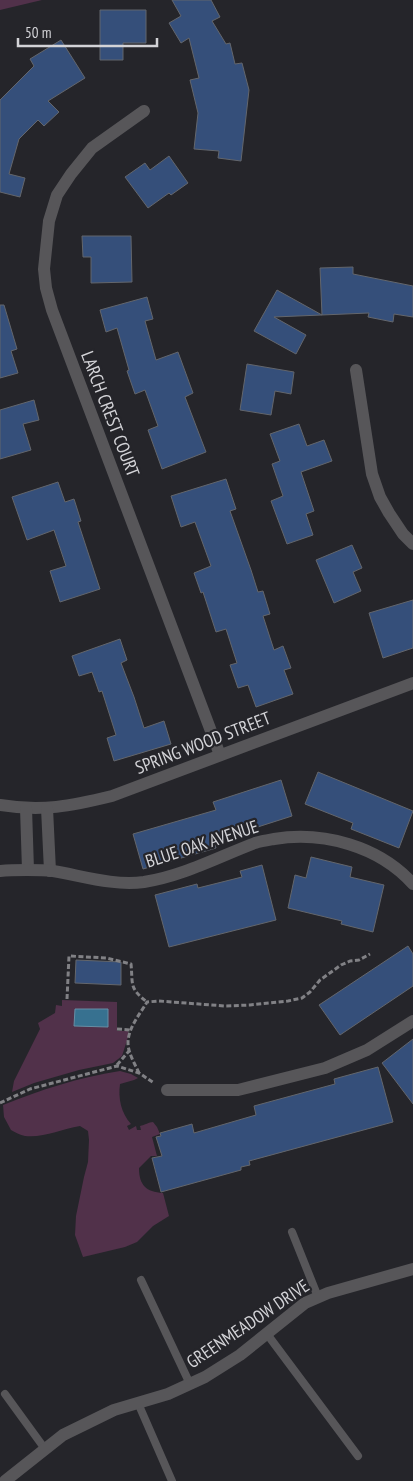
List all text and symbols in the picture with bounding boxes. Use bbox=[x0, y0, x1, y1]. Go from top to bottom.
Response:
scale bar bbox=[18, 15, 156, 47]
text: 50 m bbox=[25, 23, 51, 42]
street label: LARCH CREST COURT bbox=[76, 348, 145, 480]
street label: SPRING WOOD STREET bbox=[132, 706, 274, 779]
street label: BLUE OAK AVENUE bbox=[143, 814, 261, 873]
street label: GREENMEADOW DRIVE bbox=[182, 1274, 314, 1373]

